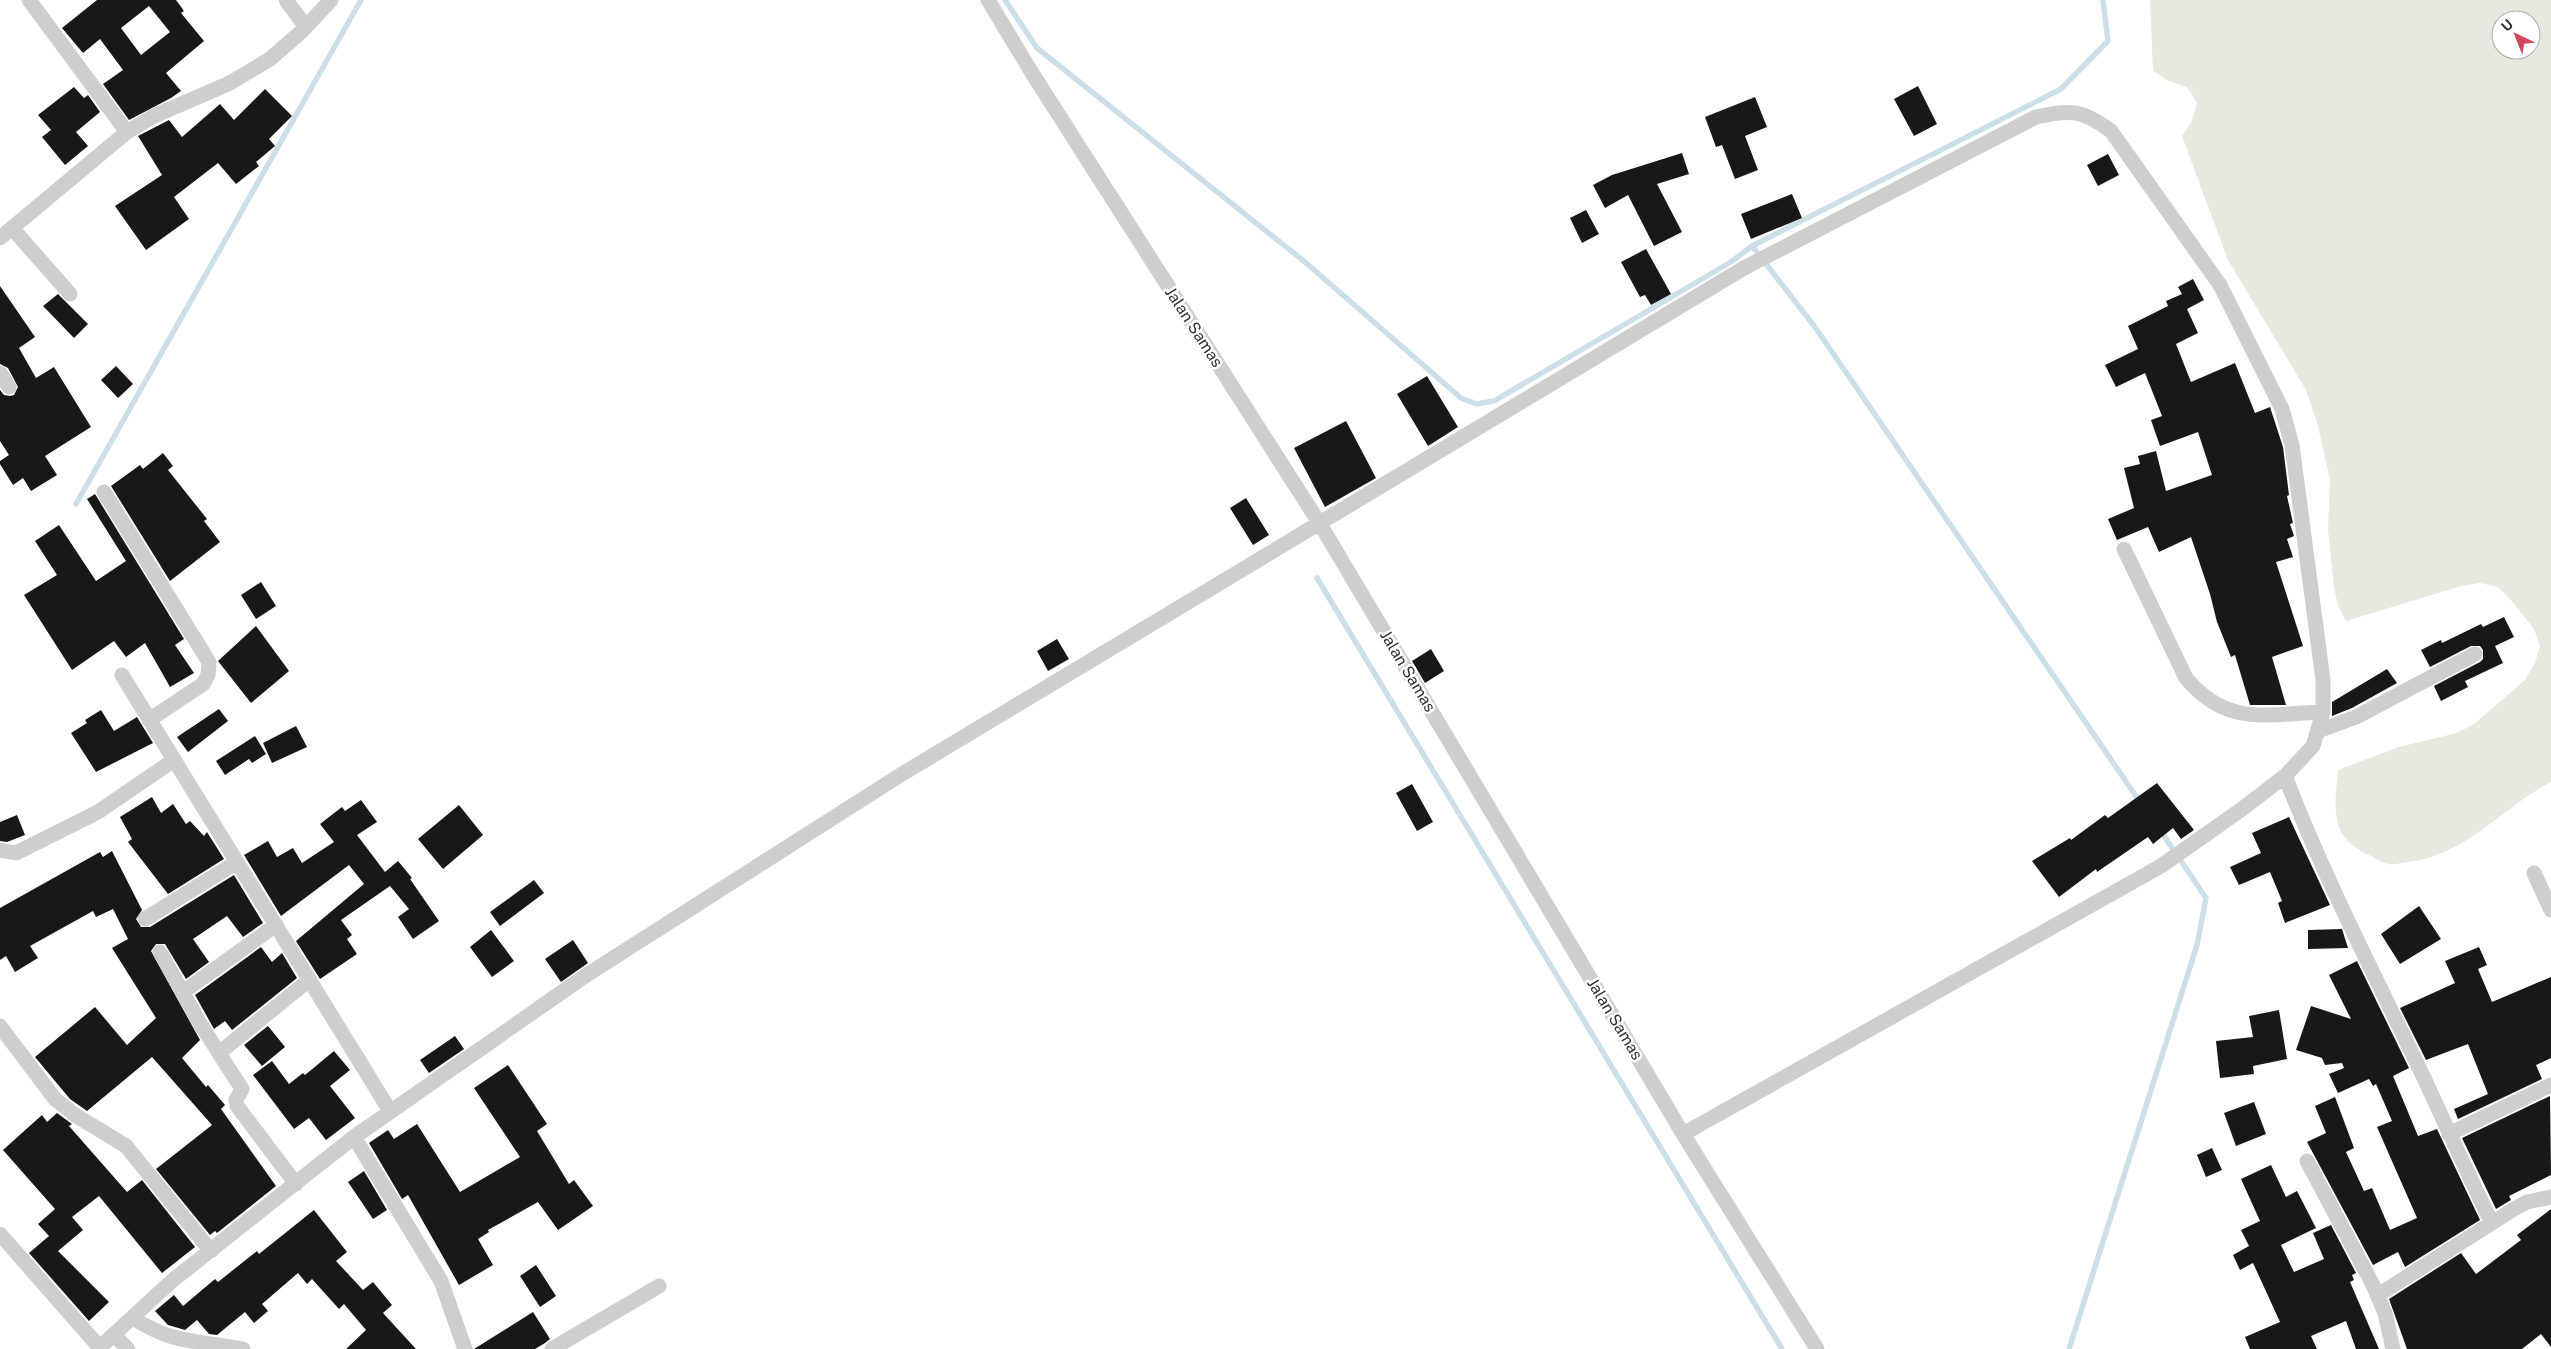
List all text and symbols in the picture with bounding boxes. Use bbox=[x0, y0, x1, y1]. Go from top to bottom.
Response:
north arrow bbox=[2491, 10, 2541, 60]
text: U bbox=[2498, 16, 2516, 35]
street label: Jalan Samas bbox=[1161, 283, 1227, 371]
street label: Jalan Samas bbox=[1376, 627, 1440, 715]
street label: Jalan Samas bbox=[1583, 975, 1647, 1063]

